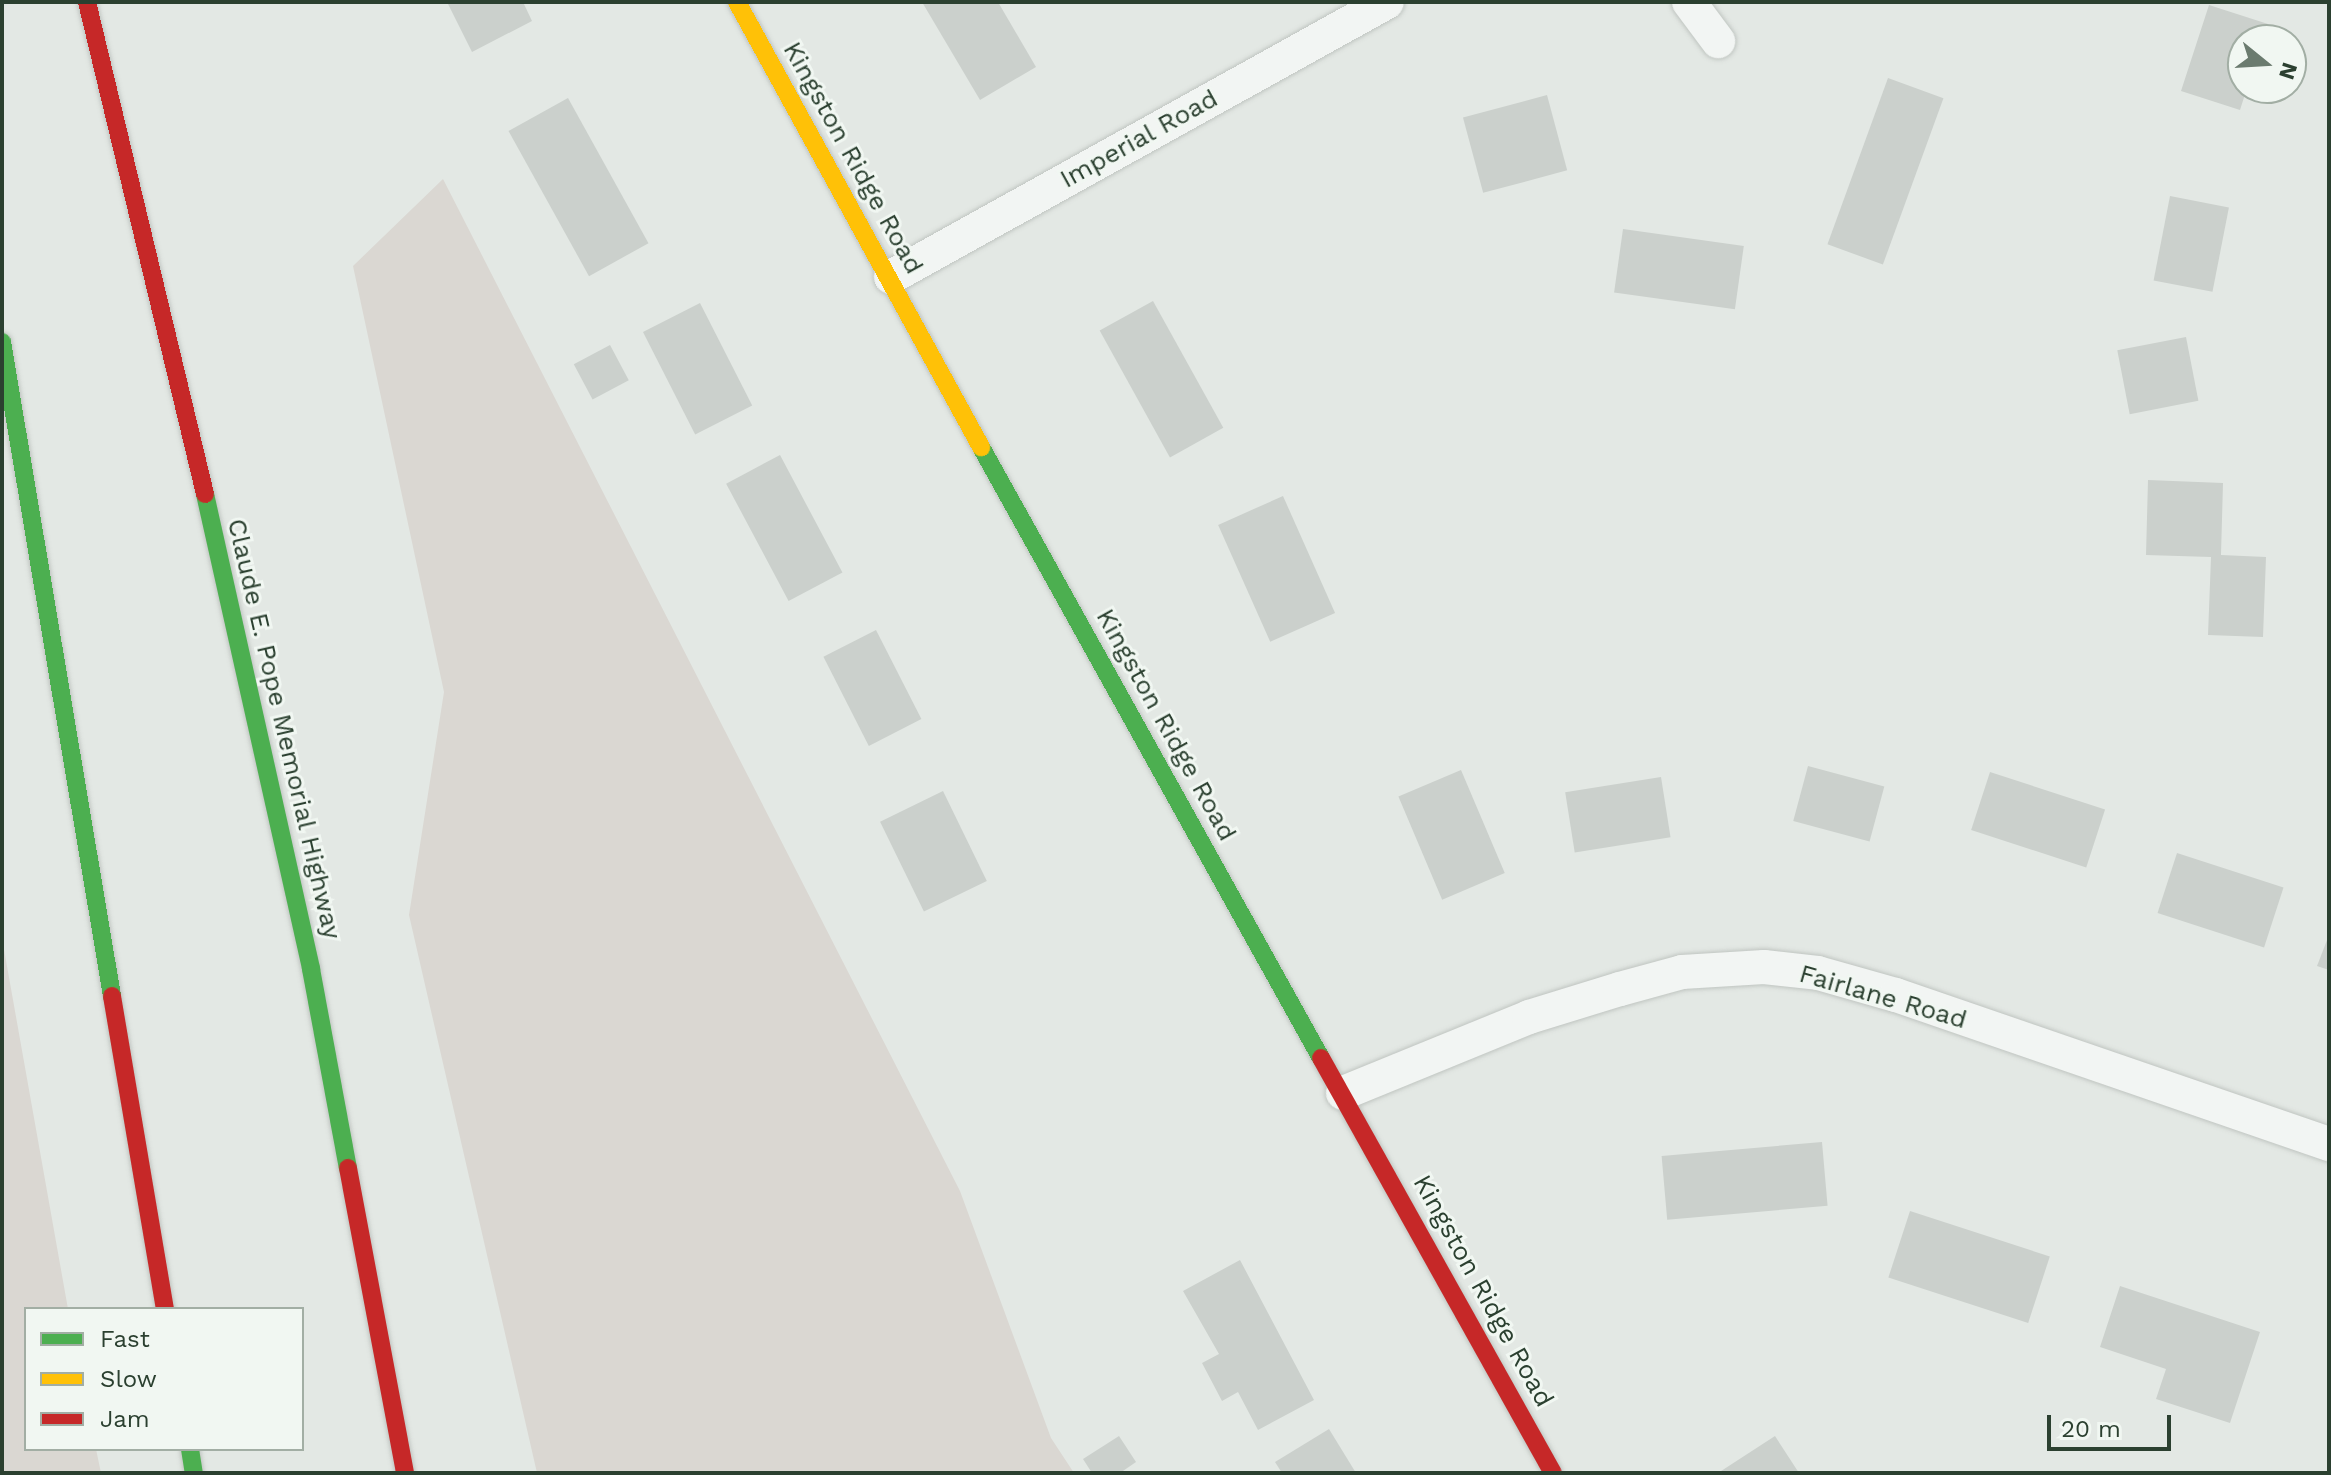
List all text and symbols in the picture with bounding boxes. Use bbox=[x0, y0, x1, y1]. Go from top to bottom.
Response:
north arrow bbox=[2227, 24, 2307, 104]
street label: Kingston Ridge Road bbox=[776, 36, 930, 280]
text: N bbox=[2274, 59, 2303, 83]
street label: Imperial Road bbox=[1054, 83, 1224, 195]
street label: Claude E. Pope Memorial Highway bbox=[220, 515, 348, 943]
street label: Kingston Ridge Road bbox=[1089, 603, 1243, 847]
street label: Fairlane Road bbox=[1796, 958, 1970, 1036]
street label: Kingston Ridge Road bbox=[1406, 1169, 1560, 1413]
legend bbox=[24, 1307, 304, 1451]
text: Fast bbox=[100, 1325, 150, 1353]
text: Slow bbox=[100, 1365, 157, 1393]
scale bar bbox=[2051, 1399, 2175, 1449]
text: Jam bbox=[100, 1405, 150, 1433]
text: 20 m bbox=[2061, 1415, 2121, 1443]

